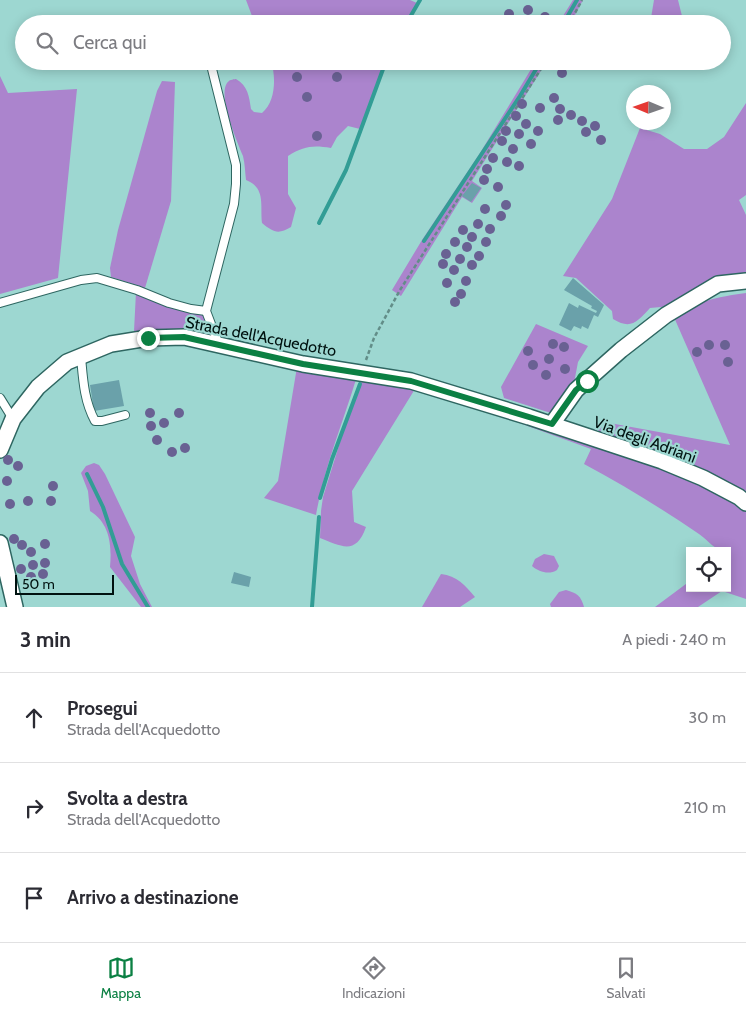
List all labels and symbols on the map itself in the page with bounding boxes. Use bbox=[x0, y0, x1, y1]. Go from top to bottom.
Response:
north arrow bbox=[626, 85, 671, 130]
street label: Strada dell'Acquedotto bbox=[184, 313, 338, 360]
route end bbox=[137, 327, 160, 350]
route start bbox=[576, 370, 599, 393]
street label: Via degli Adriani bbox=[591, 412, 699, 467]
scale bar bbox=[15, 572, 114, 595]

